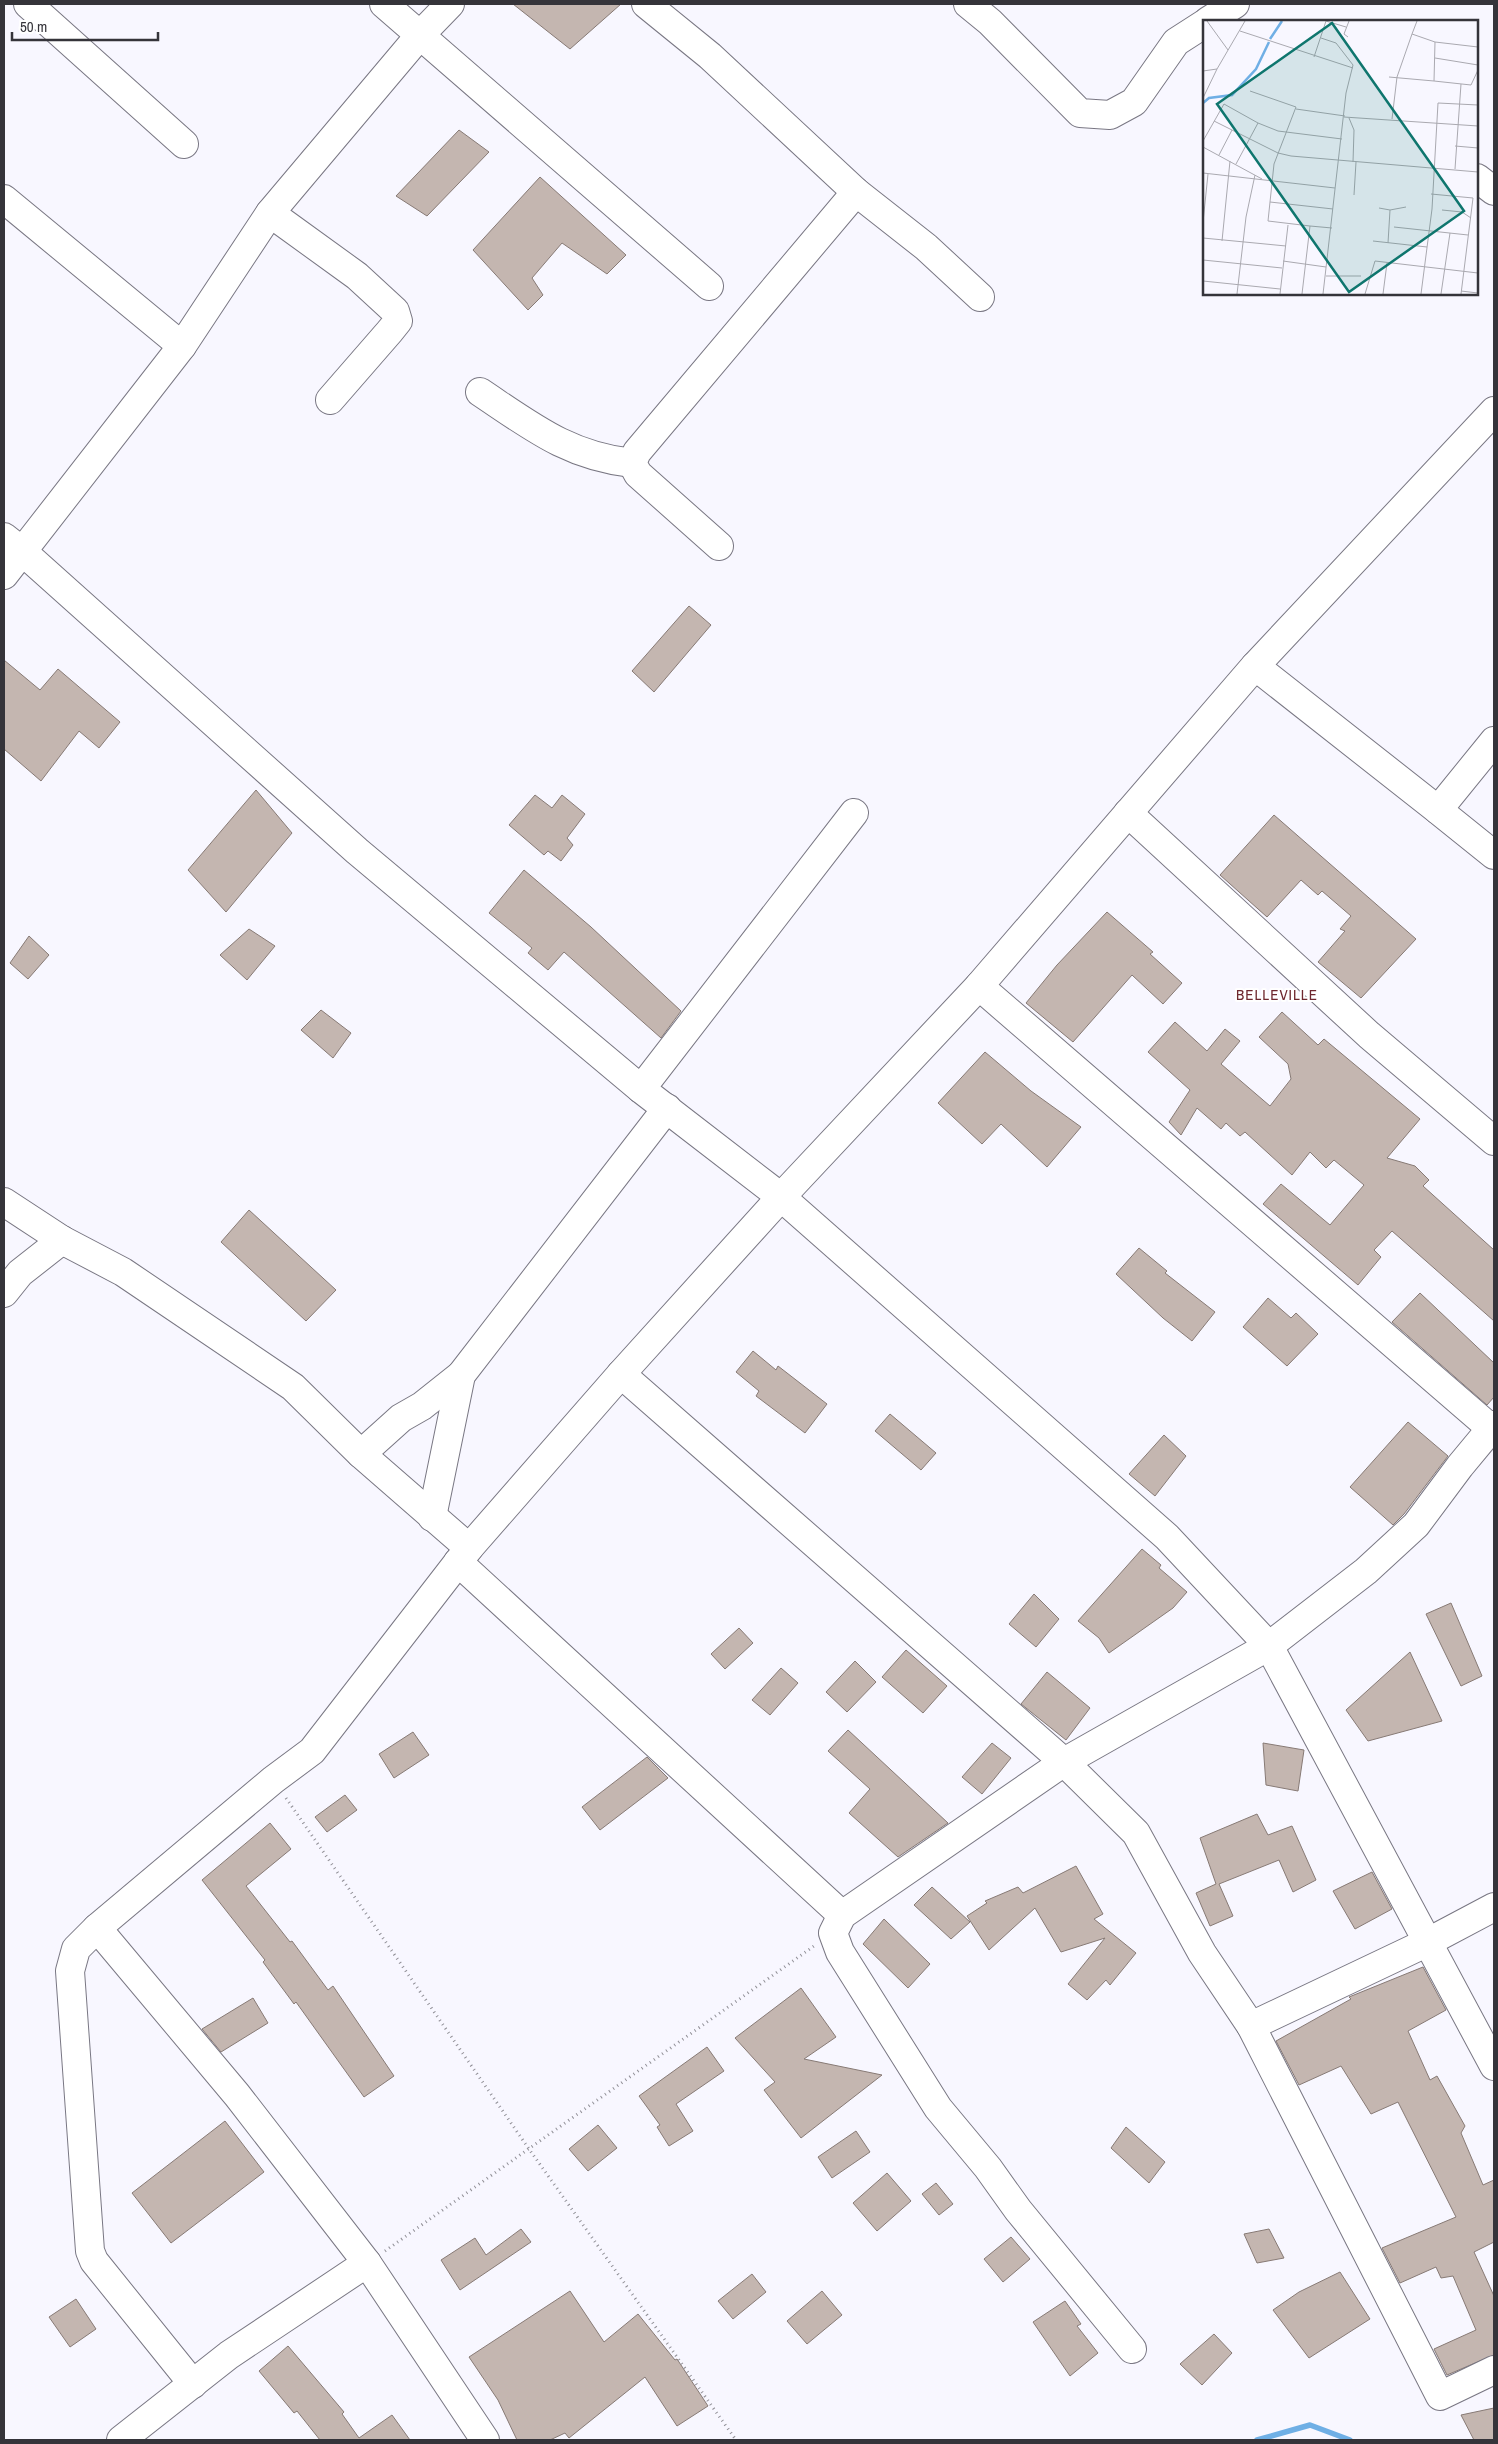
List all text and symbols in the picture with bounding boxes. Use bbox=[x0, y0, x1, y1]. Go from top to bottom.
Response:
scale bar bbox=[12, 10, 159, 42]
text: 50 m bbox=[20, 16, 47, 37]
inset map bbox=[1203, 20, 1478, 295]
district label: BELLEVILLE bbox=[1236, 984, 1318, 1005]

